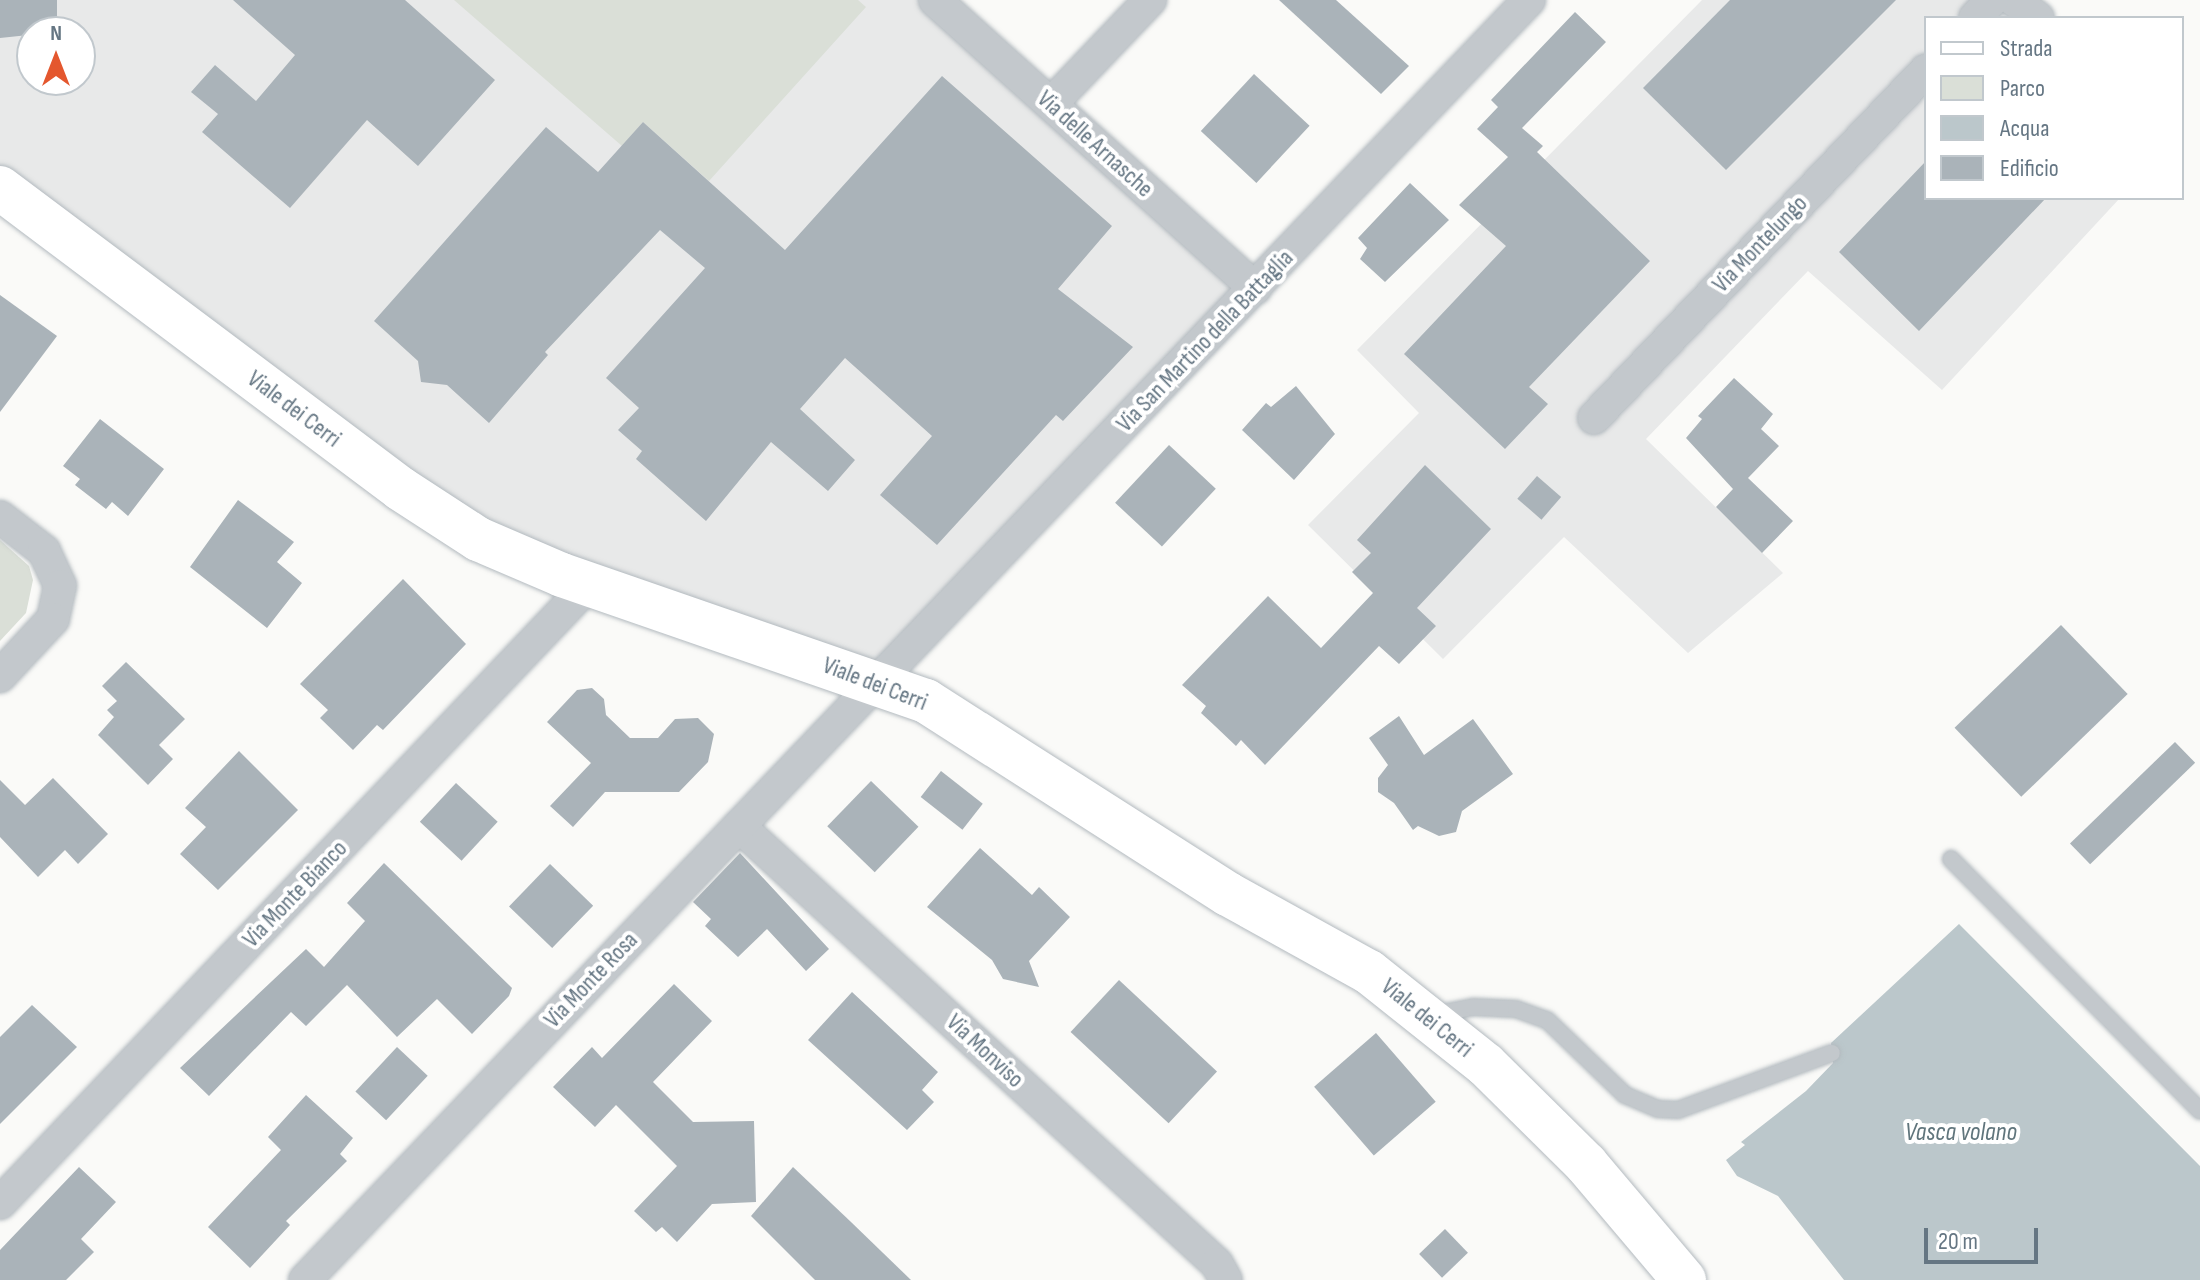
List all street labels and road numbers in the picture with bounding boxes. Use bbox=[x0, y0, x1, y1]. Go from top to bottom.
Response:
street label: Via delle Arnasche bbox=[1031, 85, 1159, 203]
street label: Via Montelungo bbox=[1707, 189, 1813, 299]
street label: Via San Martino della Battaglia bbox=[1111, 244, 1299, 438]
street label: Viale dei Cerri bbox=[242, 364, 346, 454]
street label: Viale dei Cerri bbox=[819, 651, 931, 717]
street label: Via Monte Bianco bbox=[237, 834, 353, 954]
street label: Via Monte Rosa bbox=[538, 926, 644, 1034]
street label: Viale dei Cerri bbox=[1375, 972, 1479, 1064]
street label: Via Monviso bbox=[940, 1008, 1030, 1094]

